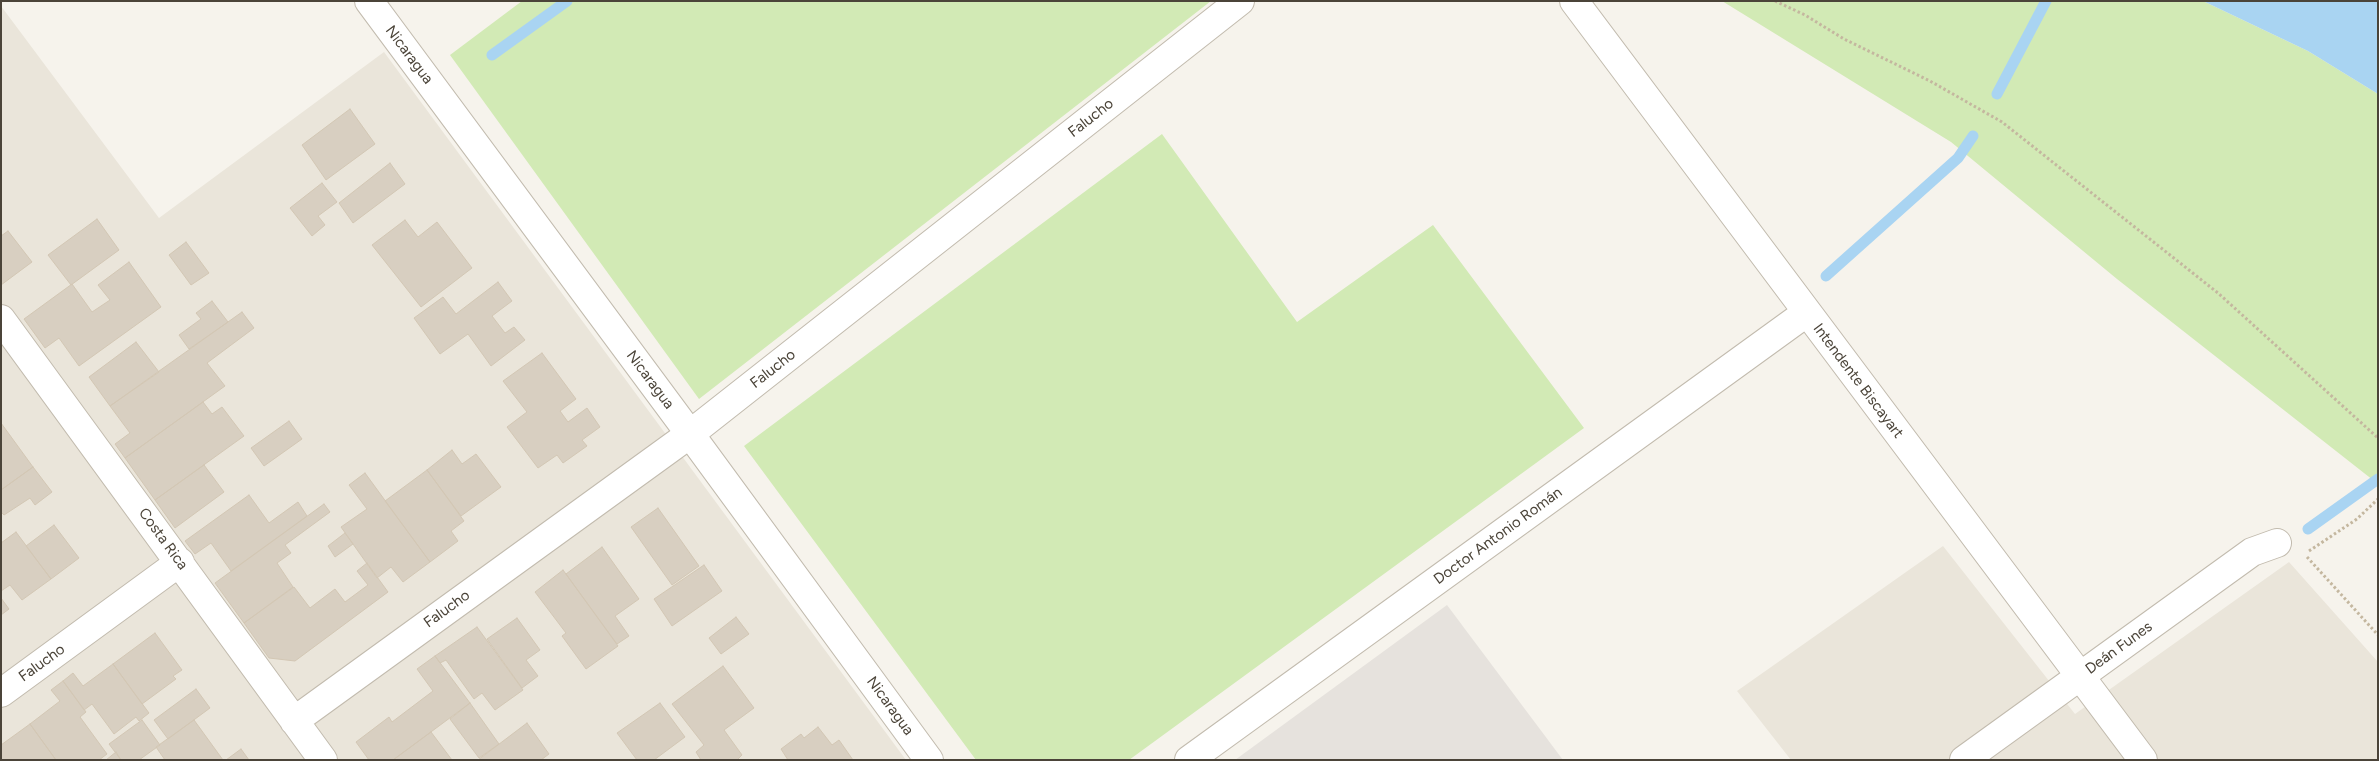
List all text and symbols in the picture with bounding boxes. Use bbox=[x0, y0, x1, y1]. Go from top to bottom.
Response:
street label: Nicaragua bbox=[381, 22, 437, 88]
street label: Falucho bbox=[1065, 95, 1117, 141]
street label: Intendente Biscayart bbox=[1809, 320, 1907, 442]
street label: Falucho bbox=[747, 346, 799, 392]
street label: Nicaragua bbox=[622, 347, 678, 413]
street label: Doctor Antonio Román bbox=[1430, 483, 1566, 589]
street label: Costa Rica bbox=[135, 505, 191, 573]
street label: Falucho bbox=[420, 586, 474, 632]
street label: Deán Funes bbox=[2082, 618, 2156, 678]
street label: Falucho bbox=[15, 640, 69, 686]
street label: Nicaragua bbox=[863, 673, 917, 739]

